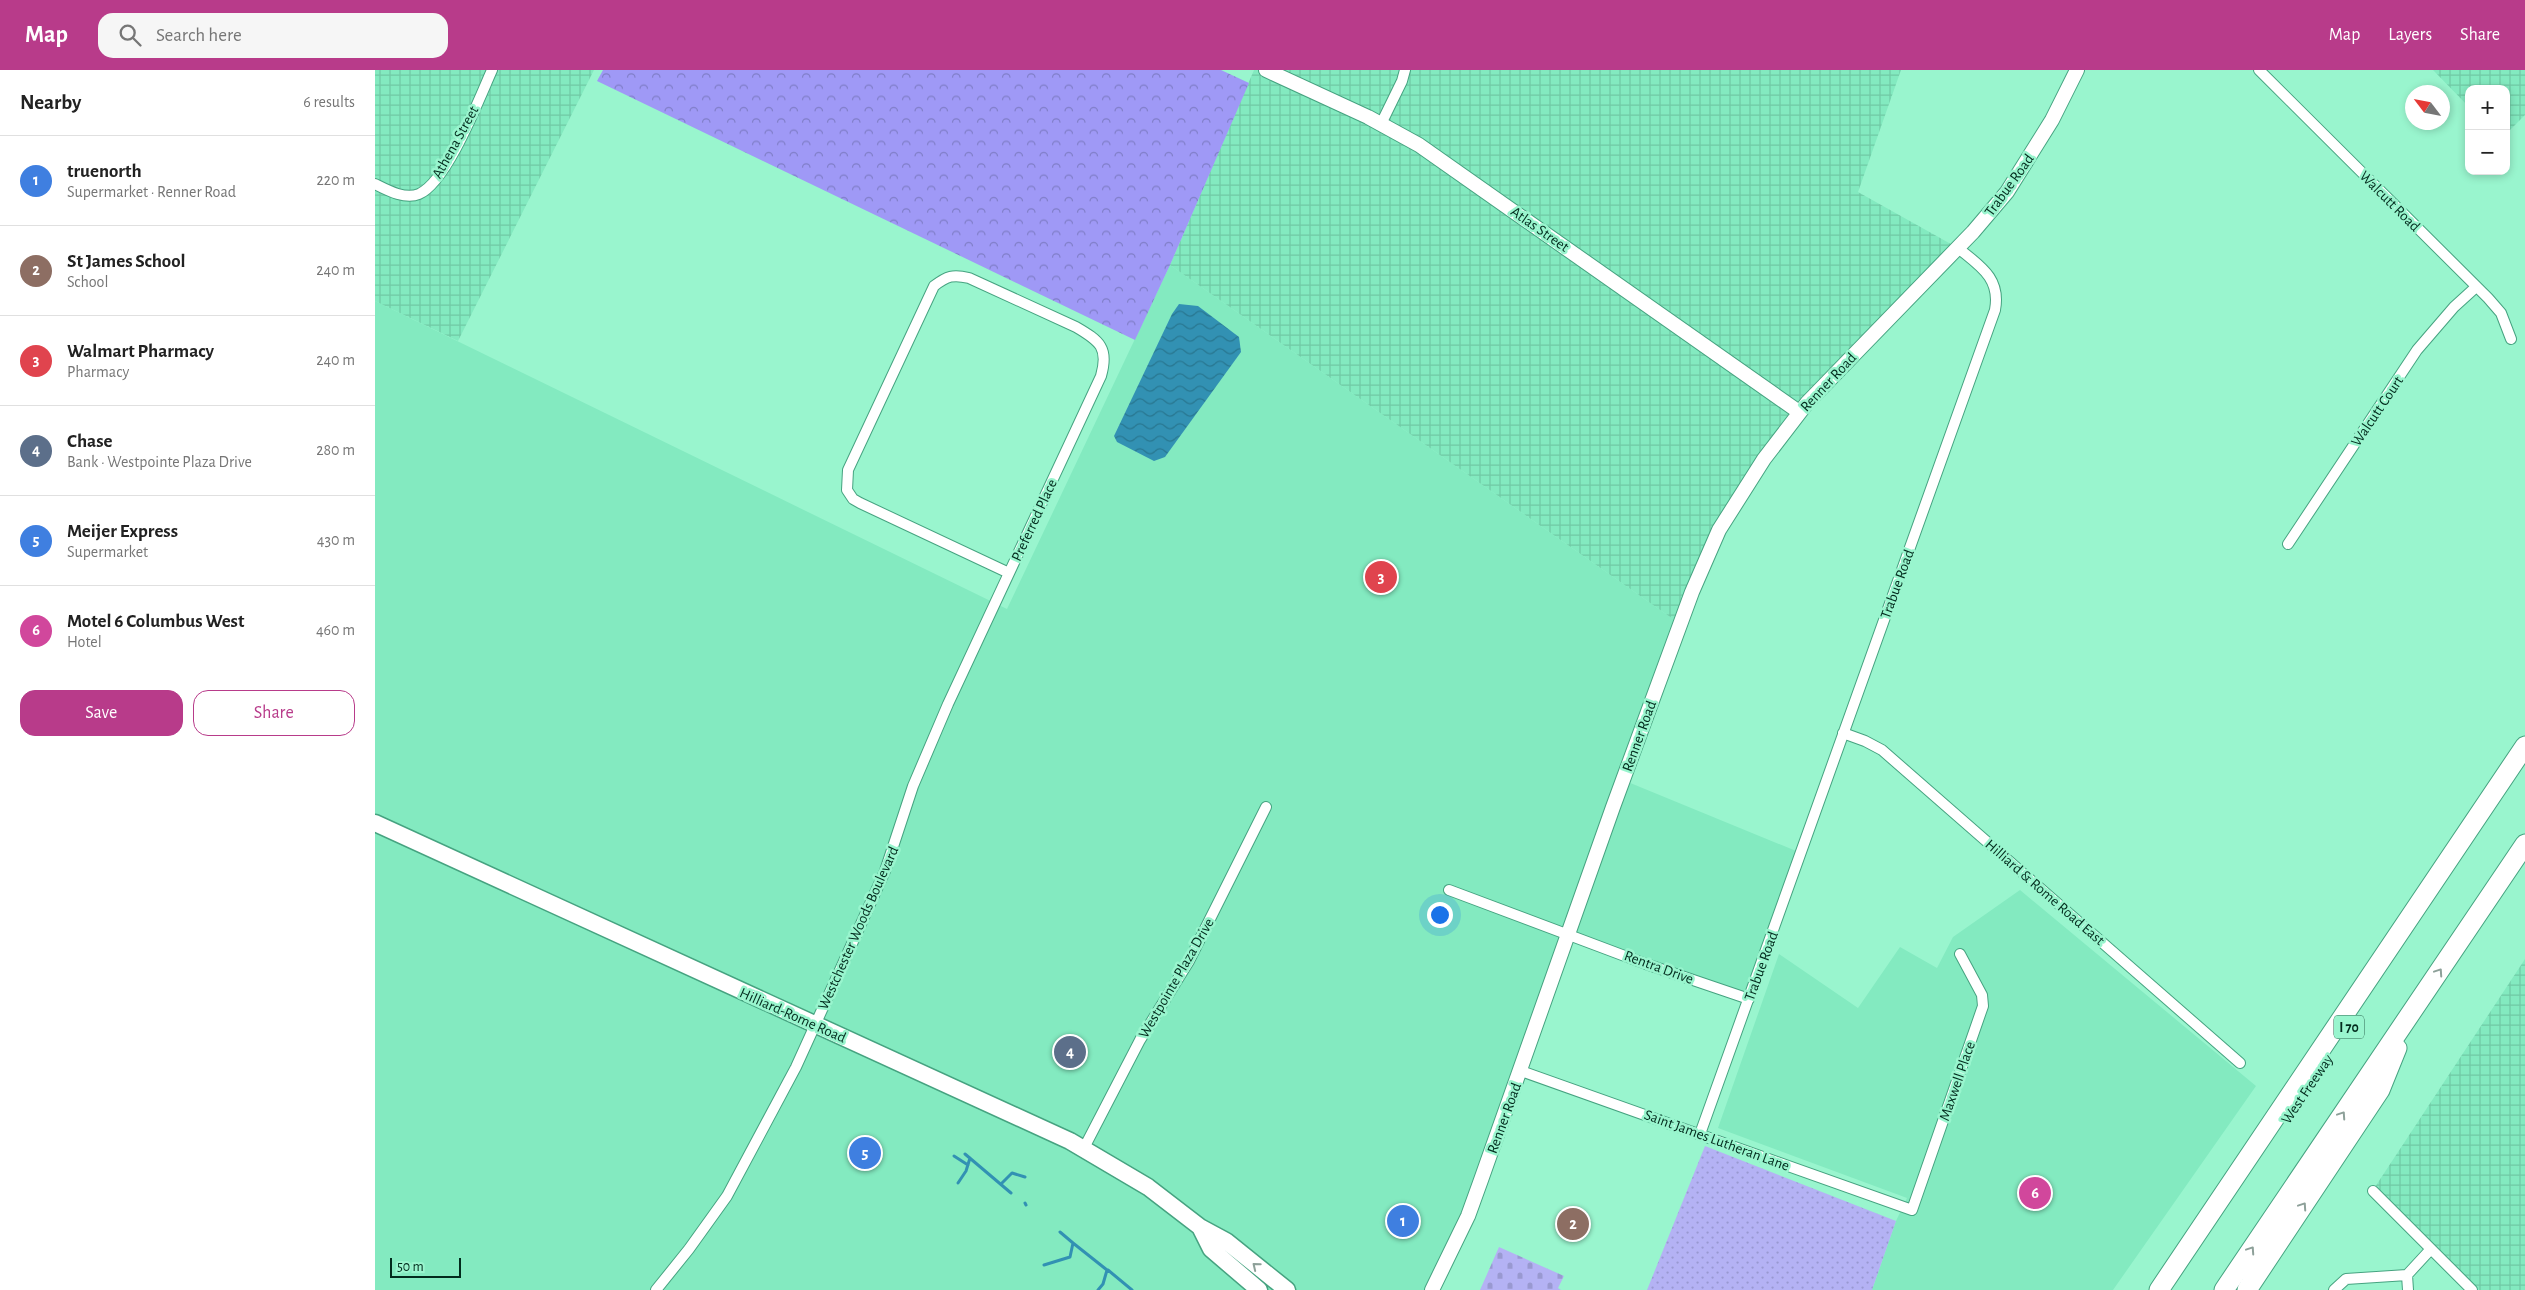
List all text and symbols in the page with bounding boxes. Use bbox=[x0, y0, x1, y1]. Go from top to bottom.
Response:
search box bbox=[98, 13, 448, 58]
icon: search bbox=[116, 21, 144, 49]
text: Map bbox=[25, 23, 68, 47]
text: Search here bbox=[156, 26, 242, 45]
text: Map bbox=[2329, 26, 2360, 44]
text: Layers bbox=[2388, 26, 2432, 44]
text: Share bbox=[2460, 26, 2500, 44]
north arrow bbox=[2405, 85, 2450, 130]
map controls bbox=[2465, 85, 2510, 175]
button: + bbox=[2465, 85, 2510, 130]
text: Nearby bbox=[20, 92, 81, 113]
text: 6 results bbox=[303, 94, 355, 110]
street label: Athena Street bbox=[429, 103, 482, 181]
button: − bbox=[2465, 130, 2510, 175]
street label: Trabue Road bbox=[1982, 151, 2037, 219]
text: truenorth bbox=[67, 162, 142, 181]
street label: Walcutt Road bbox=[2357, 168, 2423, 235]
text: 1 bbox=[33, 172, 39, 188]
text: 220 m bbox=[317, 172, 355, 188]
text: Supermarket · Renner Road bbox=[67, 184, 236, 200]
street label: Atlas Street bbox=[1508, 204, 1572, 255]
text: St James School bbox=[67, 252, 186, 271]
text: 2 bbox=[32, 262, 40, 278]
text: 240 m bbox=[316, 262, 355, 278]
text: School bbox=[67, 274, 108, 290]
text: Walmart Pharmacy bbox=[67, 342, 214, 361]
street label: Renner Road bbox=[1798, 350, 1859, 415]
text: 3 bbox=[33, 352, 39, 368]
text: 240 m bbox=[316, 352, 355, 368]
text: Pharmacy bbox=[67, 364, 129, 380]
street label: Walcutt Court bbox=[2349, 373, 2406, 449]
text: Chase bbox=[67, 432, 112, 451]
text: 4 bbox=[32, 442, 40, 458]
text: 280 m bbox=[316, 442, 355, 458]
text: Bank · Westpointe Plaza Drive bbox=[67, 454, 252, 470]
street label: Preferred Place bbox=[1009, 477, 1060, 563]
text: Meijer Express bbox=[67, 522, 178, 541]
text: 5 bbox=[33, 532, 39, 548]
text: 430 m bbox=[317, 532, 355, 548]
text: Supermarket bbox=[67, 544, 148, 560]
street label: Trabue Road bbox=[1878, 547, 1917, 621]
pin: 3 bbox=[1365, 558, 1397, 596]
text: Motel 6 Columbus West bbox=[67, 612, 244, 631]
text: 6 bbox=[32, 622, 40, 638]
text: 460 m bbox=[316, 622, 355, 638]
text: Hotel bbox=[67, 634, 102, 650]
button: Save bbox=[20, 690, 183, 736]
button: Share bbox=[193, 690, 355, 736]
street label: Renner Road bbox=[1620, 699, 1659, 774]
street label: Hilliard & Rome Road East bbox=[1982, 837, 2107, 948]
street label: Westchester Woods Boulevard bbox=[816, 844, 901, 1012]
your location bbox=[1427, 902, 1453, 928]
street label: Westpointe Plaza Drive bbox=[1136, 916, 1217, 1041]
street label: Trabue Road bbox=[1742, 929, 1781, 1003]
street label: Rentra Drive bbox=[1622, 948, 1696, 987]
one-way arrow bbox=[2433, 968, 2442, 977]
street label: Hilliard-Rome Road bbox=[737, 985, 848, 1046]
road number: I 70 bbox=[2334, 1016, 2364, 1039]
pin: 4 bbox=[1054, 1033, 1086, 1071]
street label: Maxwell Place bbox=[1937, 1039, 1978, 1123]
street label: West Freeway bbox=[2279, 1051, 2336, 1127]
street label: Renner Road bbox=[1485, 1081, 1524, 1156]
street label: Saint James Lutheran Lane bbox=[1642, 1107, 1791, 1174]
one-way arrow bbox=[2336, 1111, 2345, 1121]
pin: 5 bbox=[849, 1134, 881, 1172]
pin: 6 bbox=[2019, 1174, 2051, 1212]
pin: 1 bbox=[1387, 1202, 1419, 1240]
one-way arrow bbox=[2297, 1202, 2306, 1211]
pin: 2 bbox=[1557, 1205, 1589, 1243]
one-way arrow bbox=[2245, 1246, 2254, 1255]
scale bar bbox=[390, 1255, 461, 1278]
text: 50 m bbox=[397, 1260, 424, 1274]
one-way arrow bbox=[1252, 1263, 1261, 1272]

